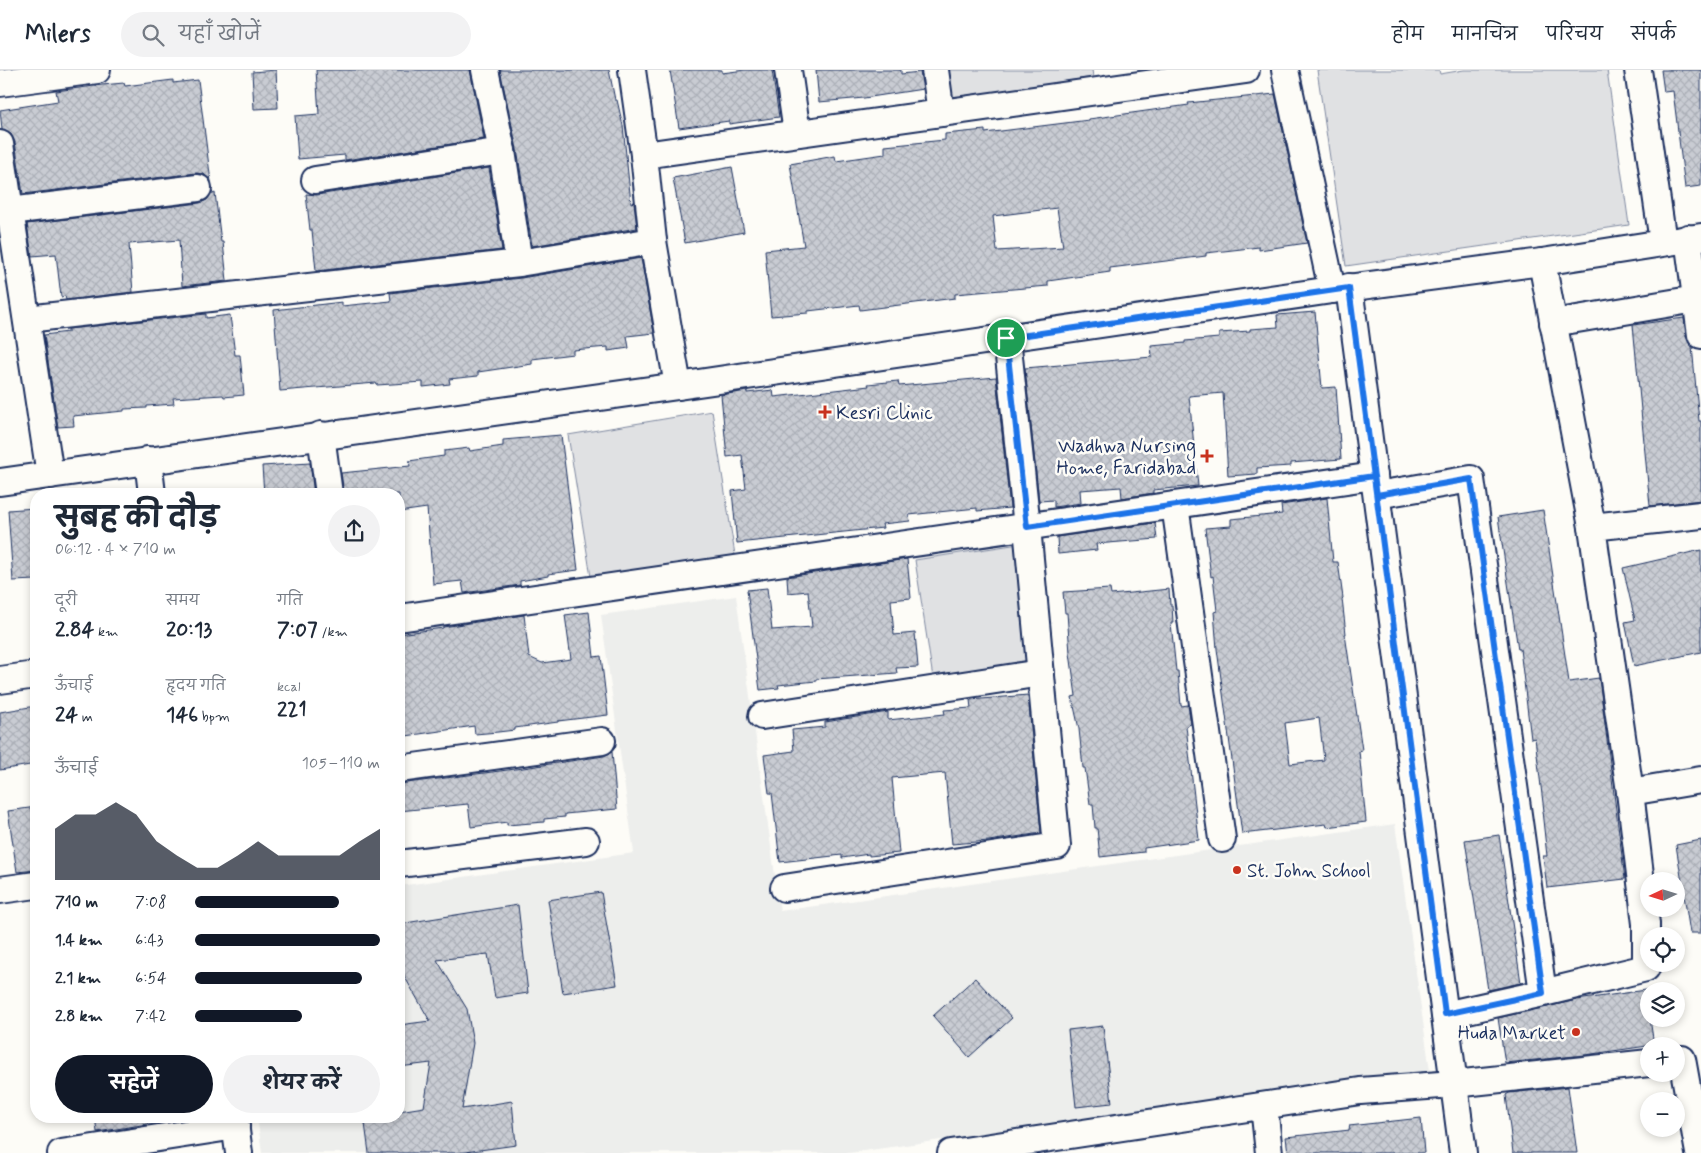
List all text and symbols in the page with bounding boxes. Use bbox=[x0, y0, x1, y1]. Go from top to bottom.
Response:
search box bbox=[121, 12, 471, 57]
text: Milers bbox=[25, 19, 91, 50]
icon: search bbox=[139, 21, 167, 49]
text: यहाँ खोजें bbox=[179, 22, 261, 47]
text: होम bbox=[1392, 23, 1424, 47]
text: मानचित्र bbox=[1452, 23, 1518, 47]
text: परिचय bbox=[1546, 23, 1603, 47]
text: संपर्क bbox=[1631, 23, 1676, 47]
pin bbox=[985, 317, 1027, 359]
icon: arrive bbox=[992, 324, 1020, 352]
place label: Kesri Clinic bbox=[836, 401, 933, 426]
marker: Kesri Clinic bbox=[818, 405, 832, 419]
place label: Wadhwa Nursing Home, Faridabad bbox=[1056, 434, 1196, 481]
marker: Wadhwa Nursing Home, Faridabad bbox=[1200, 449, 1214, 463]
text: सुबह की दौड़ bbox=[55, 501, 218, 538]
button: share bbox=[328, 505, 380, 557]
text: 06:12 · 4 × 710 m bbox=[55, 539, 176, 560]
text: दूरी bbox=[55, 592, 77, 610]
text: समय bbox=[166, 592, 199, 610]
text: गति bbox=[277, 592, 302, 610]
text: 2.84 bbox=[55, 616, 94, 644]
text: 20:13 bbox=[166, 616, 212, 644]
text: 7:07 bbox=[277, 616, 318, 644]
text: km bbox=[94, 623, 118, 641]
text: /km bbox=[318, 623, 348, 641]
text: ऊँचाई bbox=[55, 677, 93, 695]
text: हृदय गति bbox=[166, 677, 226, 695]
text: kcal bbox=[277, 678, 301, 696]
text: 221 bbox=[277, 696, 307, 724]
text: 24 bbox=[55, 701, 78, 729]
text: 146 bbox=[166, 701, 198, 729]
text: m bbox=[78, 708, 93, 726]
text: bpm bbox=[198, 708, 230, 726]
text: 105–110 m bbox=[302, 753, 380, 774]
text: ऊँचाई bbox=[55, 758, 98, 779]
place label: St. John School bbox=[1247, 859, 1371, 884]
marker: St. John School bbox=[1231, 864, 1243, 876]
north arrow bbox=[1640, 872, 1685, 918]
map controls bbox=[1640, 872, 1685, 1137]
text: 710 m bbox=[55, 892, 98, 913]
text: 7:08 bbox=[135, 892, 167, 913]
button: locate bbox=[1640, 927, 1685, 972]
text: 1.4 km bbox=[55, 930, 102, 951]
text: 6:43 bbox=[135, 930, 164, 951]
text: 2.1 km bbox=[55, 968, 101, 989]
text: 6:54 bbox=[135, 968, 167, 989]
button: layers bbox=[1640, 982, 1685, 1027]
text: 2.8 km bbox=[55, 1006, 103, 1027]
text: 7:42 bbox=[135, 1006, 167, 1027]
place label: Huda Market bbox=[1458, 1021, 1566, 1046]
marker: Huda Market bbox=[1570, 1026, 1582, 1038]
button: + bbox=[1640, 1037, 1685, 1082]
button: सहेजें bbox=[55, 1055, 213, 1113]
button: शेयर करें bbox=[223, 1055, 380, 1113]
button: − bbox=[1640, 1092, 1685, 1137]

